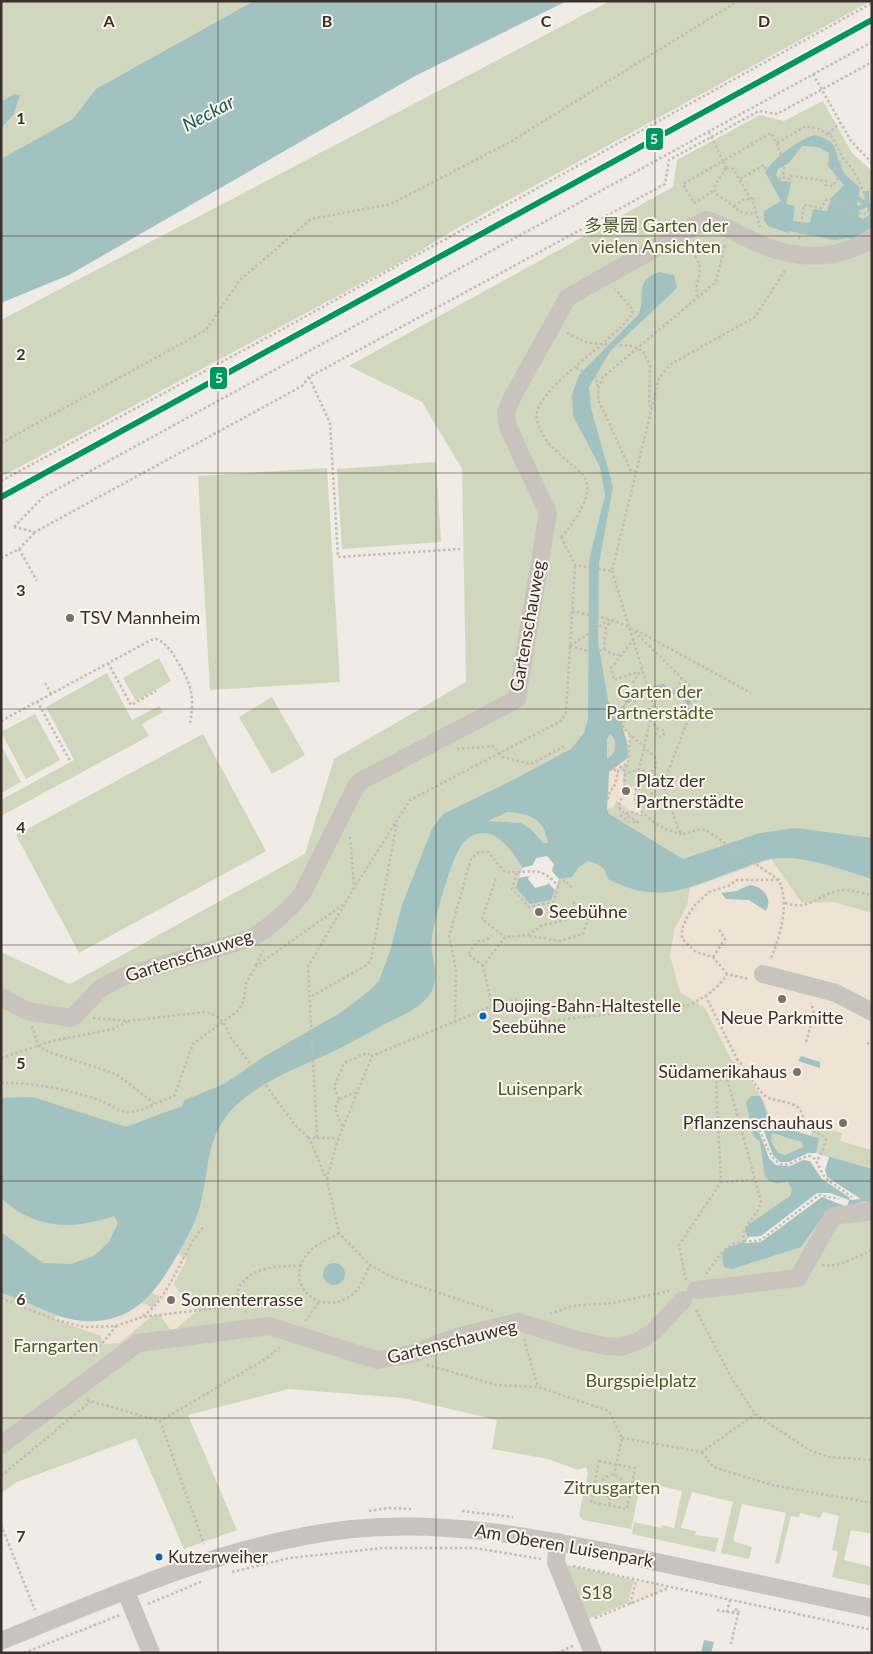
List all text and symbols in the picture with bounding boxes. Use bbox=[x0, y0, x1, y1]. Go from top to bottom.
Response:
text: A bbox=[102, 11, 115, 30]
text: B bbox=[322, 11, 332, 30]
text: C bbox=[541, 11, 552, 30]
text: D bbox=[758, 11, 770, 30]
water label: Neckar bbox=[178, 89, 238, 136]
text: 1 bbox=[16, 108, 26, 127]
line badge: 5 bbox=[645, 127, 664, 151]
text: 5 bbox=[650, 130, 658, 147]
park label: 多景园 Garten der vielen Ansichten bbox=[584, 214, 728, 257]
text: 2 bbox=[16, 344, 26, 363]
line badge: 5 bbox=[209, 366, 228, 390]
text: 5 bbox=[215, 369, 223, 386]
street label: Gartenschauweg bbox=[505, 559, 549, 693]
text: 3 bbox=[16, 580, 26, 599]
place label: TSV Mannheim bbox=[80, 606, 200, 628]
marker: TSV Mannheim bbox=[64, 612, 76, 624]
park label: Garten der Partnerstädte bbox=[606, 680, 714, 723]
place label: Platz der Partnerstädte bbox=[636, 769, 744, 812]
marker: Platz der Partnerstädte bbox=[620, 785, 632, 797]
text: 4 bbox=[16, 817, 26, 836]
place label: Seebühne bbox=[549, 900, 627, 922]
marker: Seebühne bbox=[533, 906, 545, 918]
street label: Gartenschauweg bbox=[122, 924, 255, 986]
marker: Neue Parkmitte bbox=[776, 993, 788, 1005]
place label: Duojing-Bahn-Haltestelle Seebühne bbox=[492, 995, 681, 1037]
place label: Neue Parkmitte bbox=[720, 1006, 844, 1028]
marker: Duojing-Bahn-Haltestelle Seebühne bbox=[478, 1011, 488, 1021]
text: 5 bbox=[16, 1053, 26, 1072]
place label: Südamerikahaus bbox=[658, 1060, 787, 1082]
marker: Südamerikahaus bbox=[791, 1066, 803, 1078]
park label: Luisenpark bbox=[497, 1077, 583, 1099]
place label: Pflanzenschauhaus bbox=[683, 1111, 833, 1133]
marker: Pflanzenschauhaus bbox=[837, 1117, 849, 1129]
place label: Sonnenterrasse bbox=[181, 1288, 303, 1310]
text: 6 bbox=[16, 1289, 26, 1308]
marker: Sonnenterrasse bbox=[165, 1294, 177, 1306]
street label: Gartenschauweg bbox=[385, 1314, 519, 1368]
park label: Farngarten bbox=[13, 1334, 99, 1356]
park label: Burgspielplatz bbox=[586, 1369, 696, 1391]
park label: Zitrusgarten bbox=[564, 1476, 660, 1498]
street label: Am Oberen Luisenpark bbox=[473, 1518, 656, 1572]
text: 7 bbox=[16, 1526, 26, 1545]
place label: Kutzerweiher bbox=[168, 1546, 269, 1567]
marker: Kutzerweiher bbox=[154, 1552, 164, 1562]
park label: S18 bbox=[582, 1581, 612, 1603]

